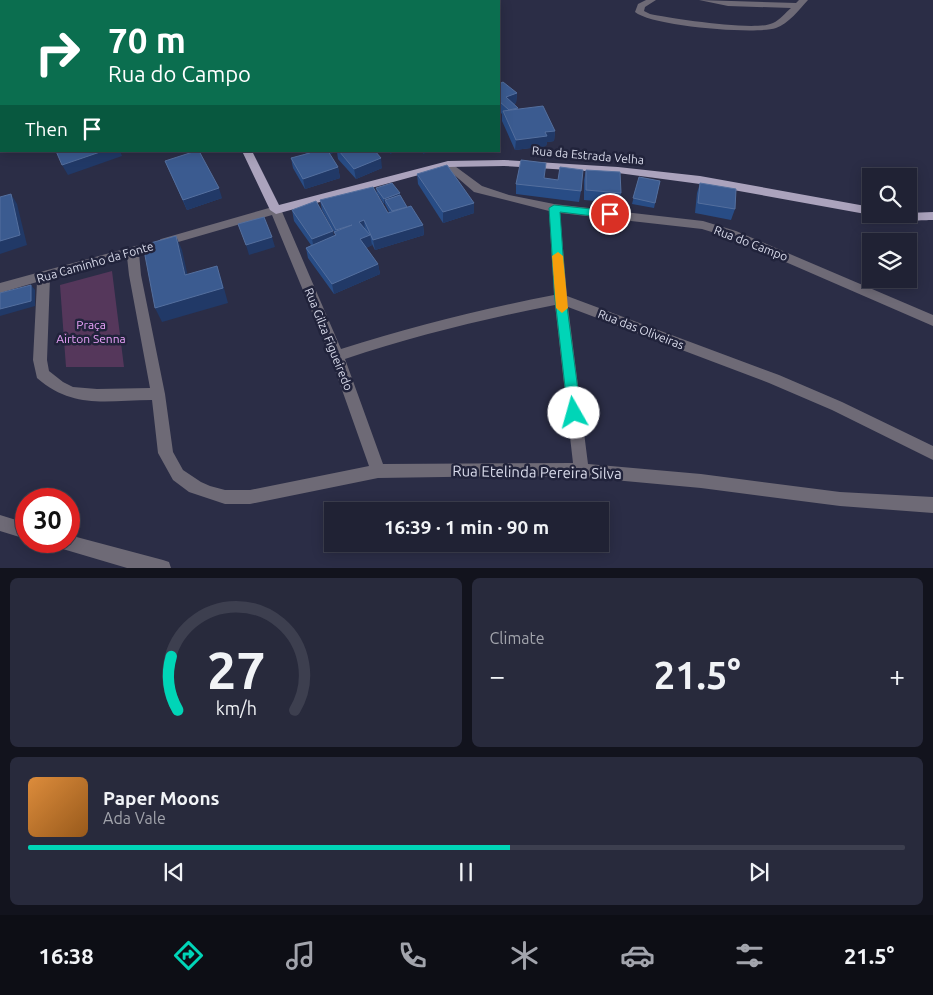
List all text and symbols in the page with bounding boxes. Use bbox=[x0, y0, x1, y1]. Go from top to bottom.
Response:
icon: right bbox=[25, 20, 90, 85]
text: 70 m bbox=[108, 20, 186, 60]
text: Rua do Campo bbox=[108, 61, 251, 86]
icon: arrive bbox=[78, 115, 106, 143]
text: Then bbox=[25, 118, 68, 140]
street label: Rua da Estrada Velha bbox=[531, 144, 645, 166]
map controls bbox=[862, 168, 917, 288]
button: search bbox=[862, 168, 917, 223]
pin bbox=[589, 193, 631, 235]
icon: arrive bbox=[596, 200, 624, 228]
street label: Rua do Campo bbox=[712, 223, 790, 263]
button: layers bbox=[862, 233, 917, 288]
street label: Rua Caminho da Fonte bbox=[35, 239, 155, 285]
street label: Rua Gilza Figueiredo bbox=[302, 286, 356, 392]
street label: Rua das Oliveiras bbox=[596, 307, 686, 351]
park label: Praça Airton Senna bbox=[56, 318, 126, 345]
position arrow bbox=[547, 386, 599, 438]
street label: Rua Etelinda Pereira Silva bbox=[452, 462, 622, 482]
speed limit sign: 30 bbox=[15, 488, 80, 553]
text: 16:39 · 1 min · 90 m bbox=[384, 516, 549, 538]
text: Climate bbox=[490, 629, 545, 647]
text: 27 bbox=[206, 641, 265, 699]
text: 21.5° bbox=[654, 654, 741, 696]
text: − bbox=[490, 660, 505, 691]
text: + bbox=[889, 660, 905, 691]
text: km/h bbox=[215, 698, 256, 718]
text: Paper Moons bbox=[103, 787, 220, 809]
text: Ada Vale bbox=[103, 809, 166, 827]
icon: previous bbox=[160, 858, 188, 886]
icon: pause bbox=[452, 858, 480, 886]
icon: next bbox=[745, 858, 773, 886]
icon: directions bbox=[171, 938, 206, 973]
icon: music bbox=[283, 938, 318, 973]
icon: phone bbox=[395, 938, 430, 973]
icon: climate bbox=[507, 938, 542, 973]
icon: car bbox=[620, 938, 655, 973]
icon: filters bbox=[732, 938, 767, 973]
text: 16:38 bbox=[39, 943, 94, 968]
text: 21.5° bbox=[844, 943, 894, 968]

